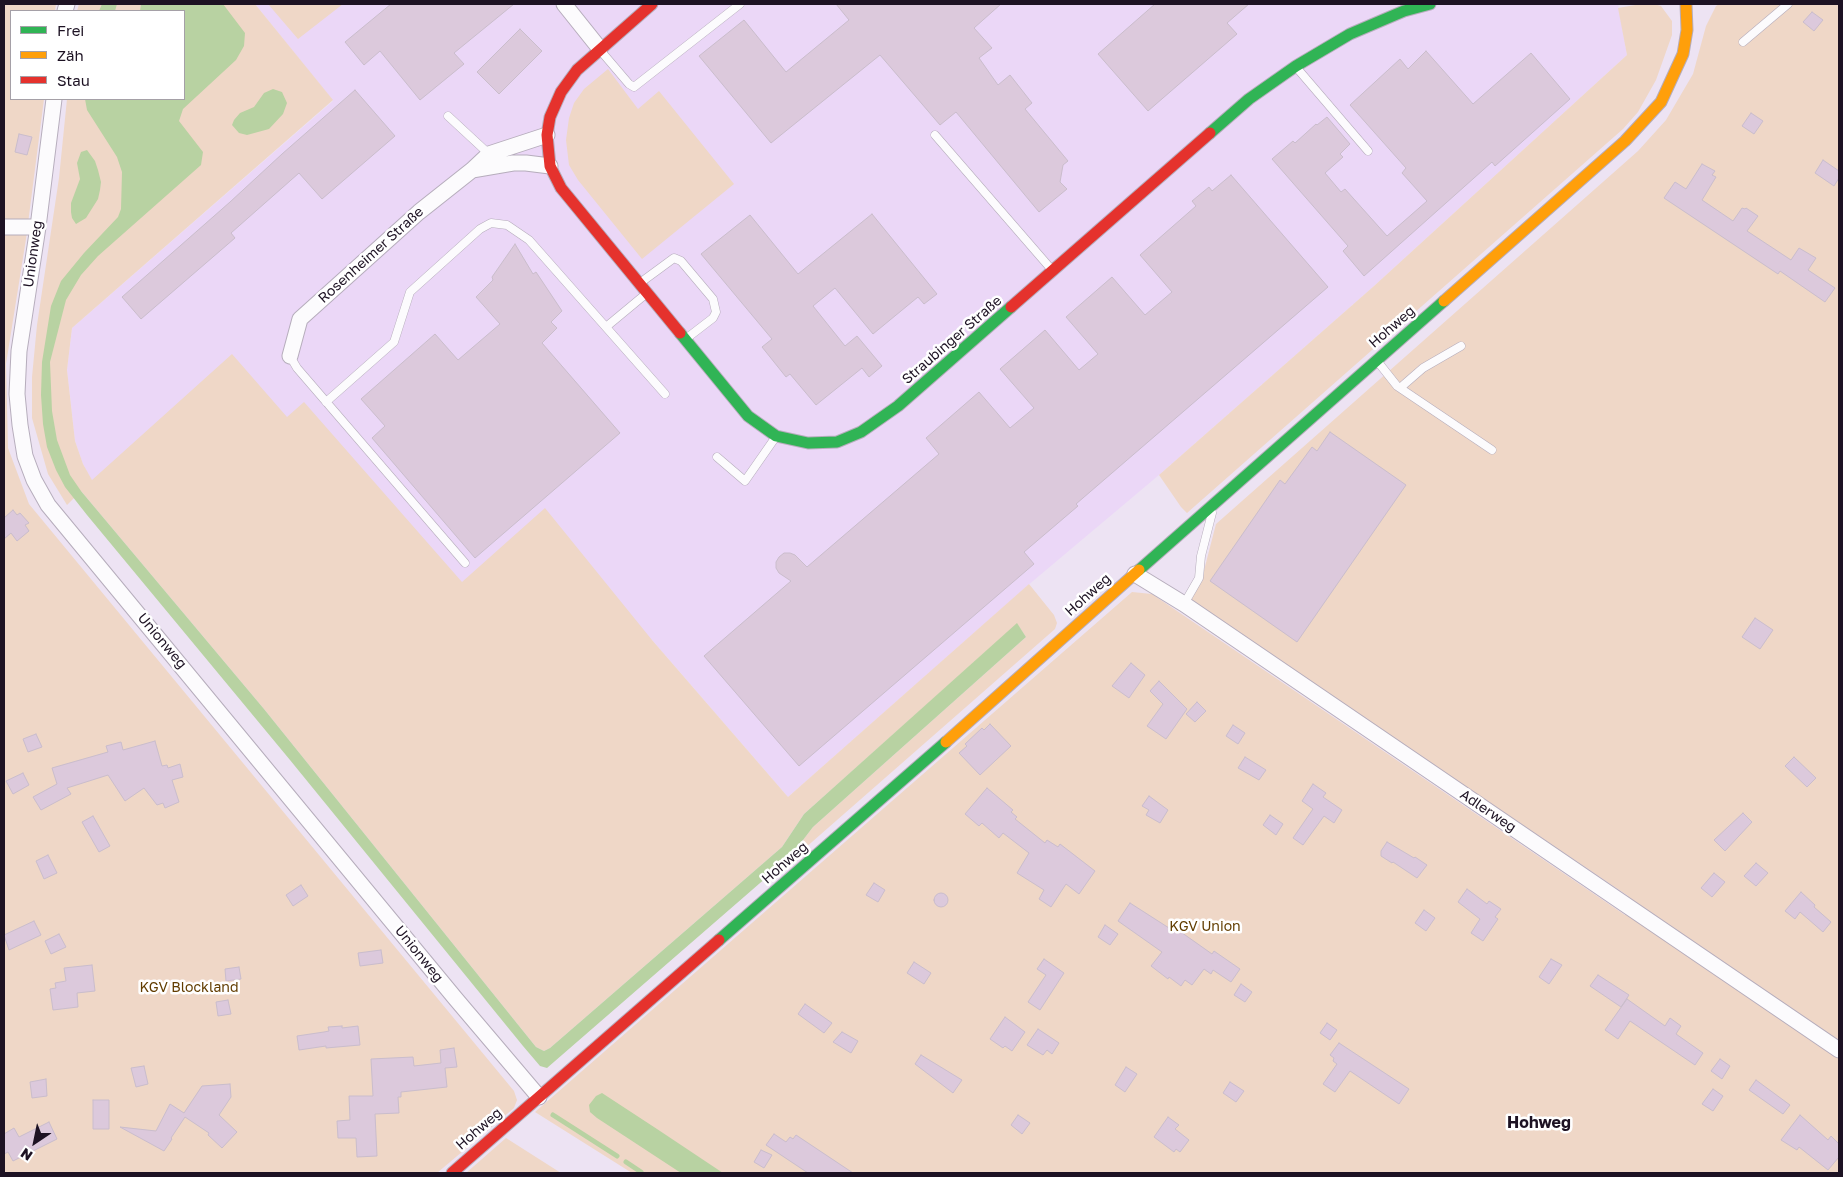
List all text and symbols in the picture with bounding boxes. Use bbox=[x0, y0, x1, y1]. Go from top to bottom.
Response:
legend bbox=[10, 10, 185, 100]
text: Frei bbox=[57, 21, 84, 39]
text: Zäh bbox=[57, 46, 84, 64]
text: Stau bbox=[57, 71, 90, 89]
street label: Rosenheimer Straße bbox=[315, 203, 427, 307]
street label: Unionweg bbox=[20, 219, 46, 289]
street label: Straubinger Straße bbox=[899, 292, 1005, 388]
street label: Hohweg bbox=[1366, 302, 1418, 352]
street label: Hohweg bbox=[1062, 570, 1114, 620]
street label: Unionweg bbox=[134, 610, 190, 672]
street label: Adlerweg bbox=[1457, 786, 1519, 836]
street label: Hohweg bbox=[759, 838, 811, 888]
park label: KGV Union bbox=[1169, 919, 1241, 935]
street label: Unionweg bbox=[391, 923, 447, 985]
park label: KGV Blockland bbox=[139, 980, 239, 996]
street label: Hohweg bbox=[453, 1104, 505, 1154]
district label: Hohweg bbox=[1507, 1113, 1571, 1133]
north arrow bbox=[10, 1117, 60, 1167]
text: N bbox=[17, 1145, 36, 1165]

